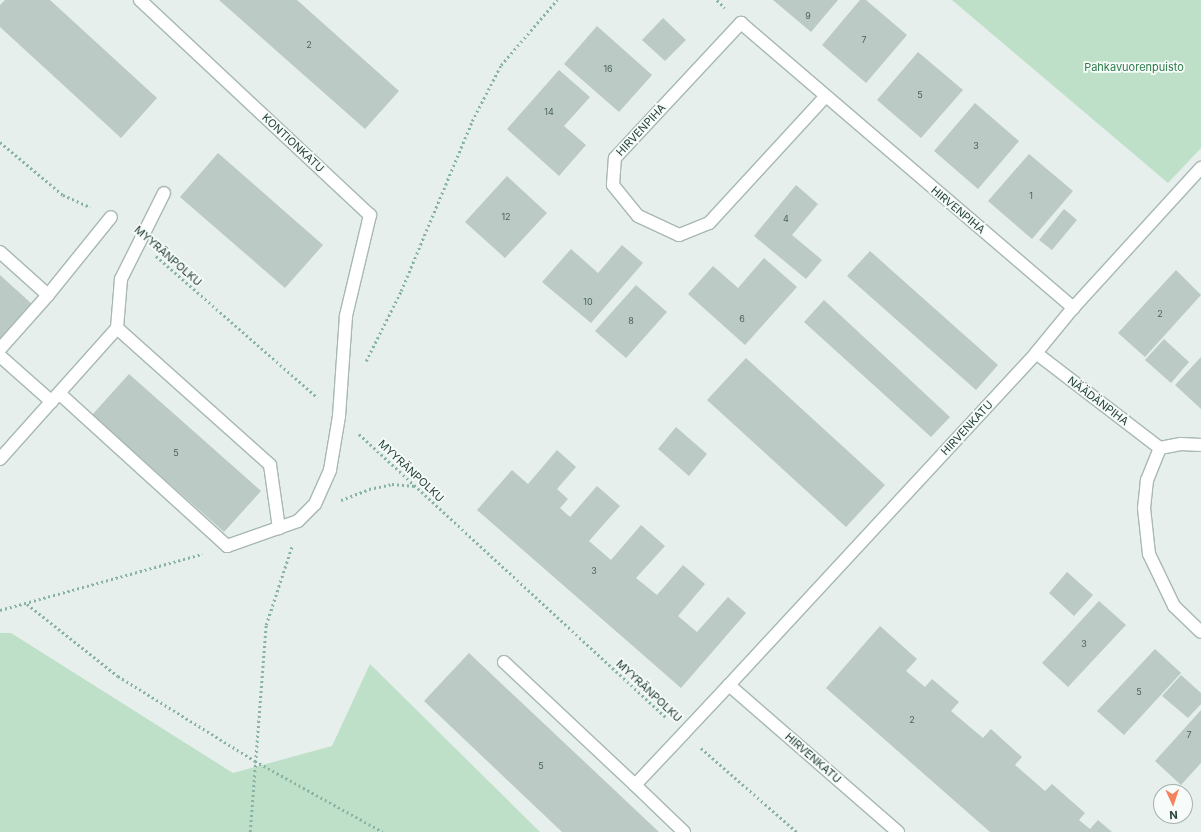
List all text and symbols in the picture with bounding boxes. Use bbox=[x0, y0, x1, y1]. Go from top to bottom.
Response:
house number: 9 bbox=[805, 11, 811, 21]
house number: 7 bbox=[861, 35, 867, 45]
house number: 2 bbox=[306, 40, 312, 50]
park label: Pahkavuorenpuisto bbox=[1084, 60, 1184, 74]
house number: 16 bbox=[603, 64, 613, 74]
house number: 5 bbox=[917, 90, 923, 100]
street label: HIRVENPIHA bbox=[614, 101, 668, 159]
house number: 14 bbox=[544, 107, 554, 117]
street label: KONTIONKATU bbox=[259, 111, 327, 175]
house number: 3 bbox=[973, 141, 979, 151]
street label: HIRVENPIHA bbox=[928, 184, 988, 236]
house number: 1 bbox=[1029, 191, 1033, 201]
house number: 12 bbox=[501, 212, 511, 222]
house number: 4 bbox=[783, 214, 789, 224]
street label: MYYRÄNPOLKU bbox=[132, 223, 204, 289]
house number: 10 bbox=[583, 297, 593, 307]
house number: 2 bbox=[1157, 309, 1163, 319]
house number: 6 bbox=[739, 314, 745, 324]
house number: 8 bbox=[628, 316, 634, 326]
street label: NÄÄDÄNPIHA bbox=[1065, 374, 1131, 428]
street label: HIRVENKATU bbox=[938, 398, 996, 458]
street label: MYYRÄNPOLKU bbox=[375, 437, 447, 505]
house number: 5 bbox=[173, 448, 179, 458]
house number: 3 bbox=[591, 566, 597, 576]
house number: 3 bbox=[1081, 639, 1087, 649]
street label: MYYRÄNPOLKU bbox=[613, 657, 685, 725]
house number: 5 bbox=[1136, 687, 1142, 697]
house number: 2 bbox=[909, 715, 915, 725]
street label: HIRVENKATU bbox=[782, 730, 844, 786]
house number: 7 bbox=[1186, 730, 1192, 740]
house number: 5 bbox=[538, 761, 544, 771]
north arrow bbox=[1153, 784, 1193, 824]
text: N bbox=[1169, 808, 1178, 822]

